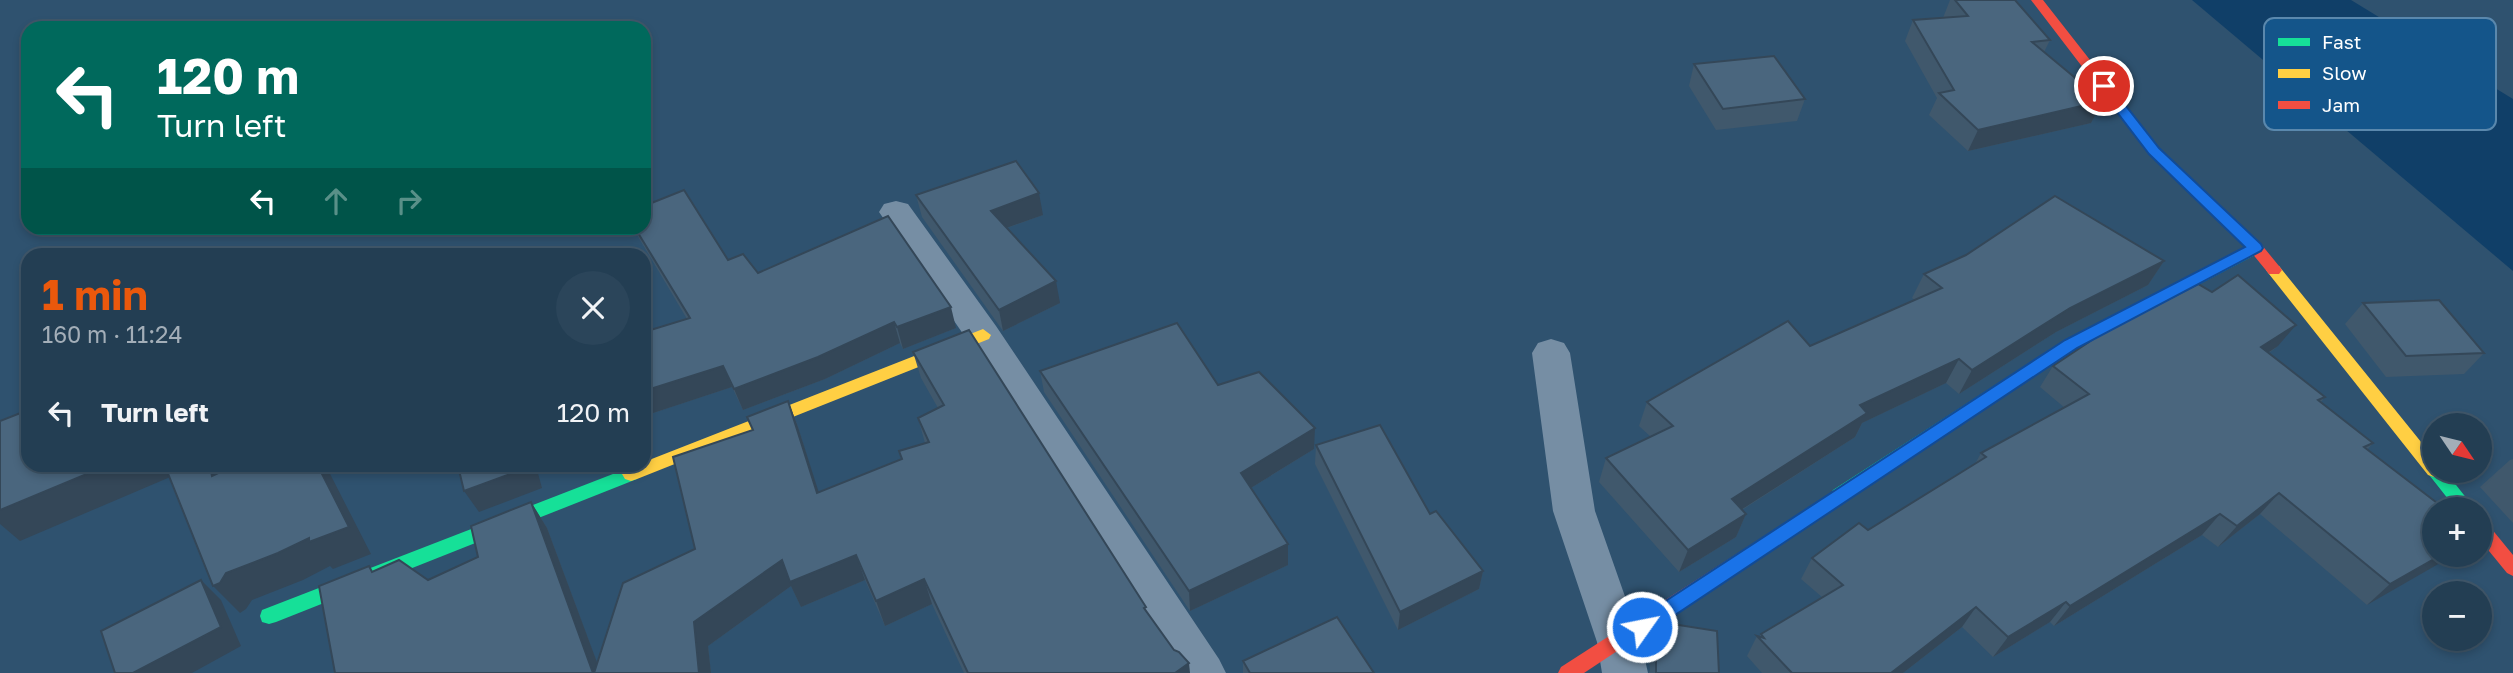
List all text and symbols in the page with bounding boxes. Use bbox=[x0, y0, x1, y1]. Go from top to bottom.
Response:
legend bbox=[2264, 18, 2496, 130]
text: Fast bbox=[2322, 30, 2361, 53]
text: 120 m bbox=[157, 46, 299, 105]
icon: left bbox=[42, 49, 133, 140]
pin bbox=[2074, 56, 2134, 116]
text: Slow bbox=[2322, 61, 2367, 84]
icon: arrive bbox=[2085, 67, 2123, 105]
text: Jam bbox=[2322, 93, 2360, 116]
text: Turn left bbox=[157, 106, 286, 144]
icon: left bbox=[244, 182, 282, 220]
icon: ahead bbox=[317, 182, 355, 220]
icon: right bbox=[390, 182, 428, 220]
text: 1 min bbox=[42, 269, 148, 319]
button: close bbox=[556, 271, 630, 345]
text: 160 m · 11:24 bbox=[42, 320, 182, 348]
icon: left bbox=[42, 394, 80, 432]
text: Turn left bbox=[101, 397, 209, 428]
text: 120 m bbox=[557, 397, 630, 428]
north arrow bbox=[2422, 413, 2492, 483]
map controls bbox=[2422, 413, 2492, 651]
button: + bbox=[2422, 497, 2492, 567]
button: − bbox=[2422, 581, 2492, 651]
position arrow bbox=[1605, 590, 1679, 664]

